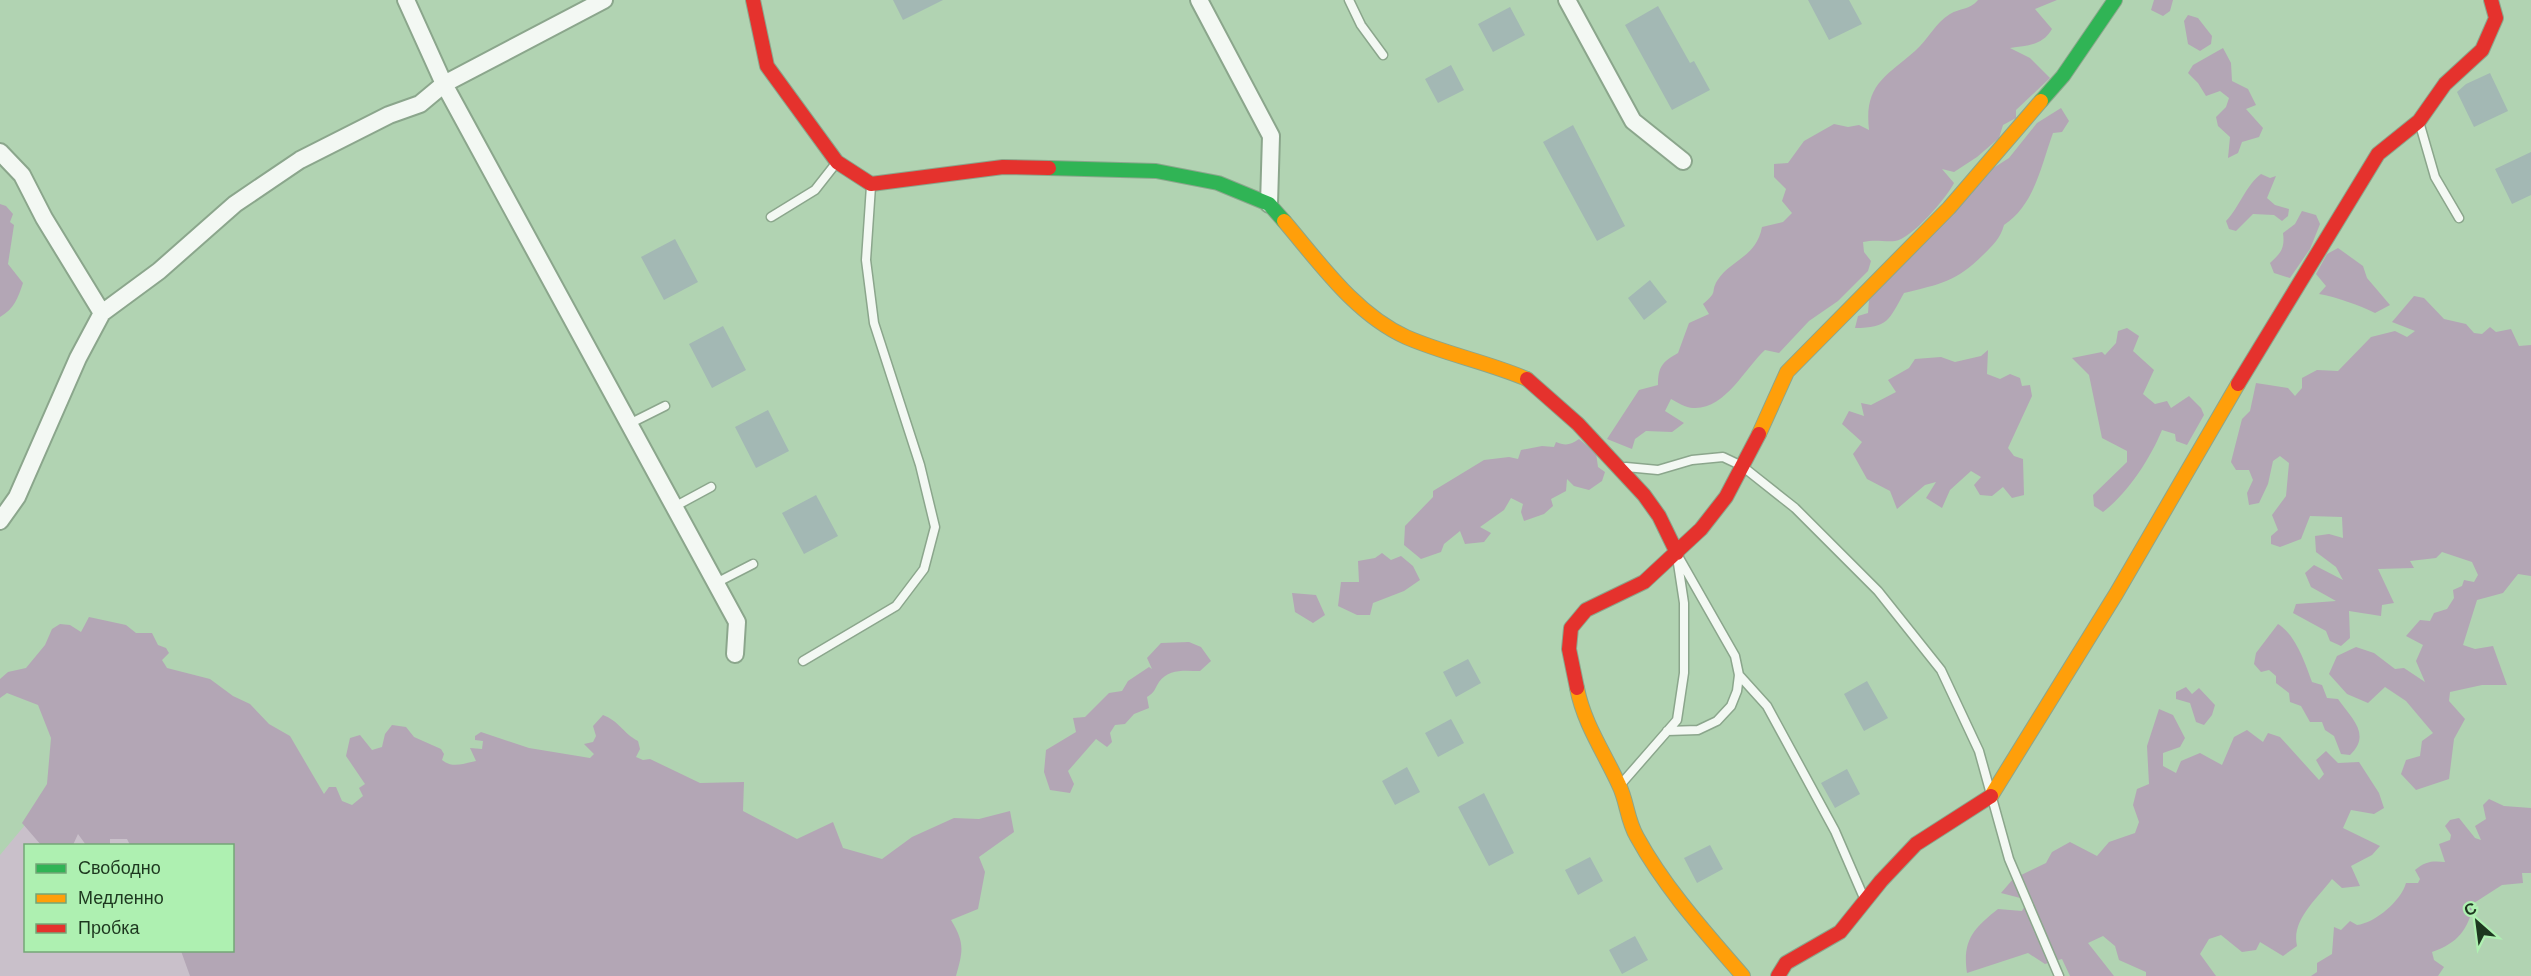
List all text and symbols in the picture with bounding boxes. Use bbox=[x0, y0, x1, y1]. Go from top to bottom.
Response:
legend bbox=[24, 844, 234, 952]
text: Свободно bbox=[78, 858, 161, 878]
text: Медленно bbox=[78, 888, 164, 908]
north arrow bbox=[2447, 892, 2507, 952]
text: С bbox=[2461, 899, 2480, 919]
text: Пробка bbox=[78, 918, 141, 938]

